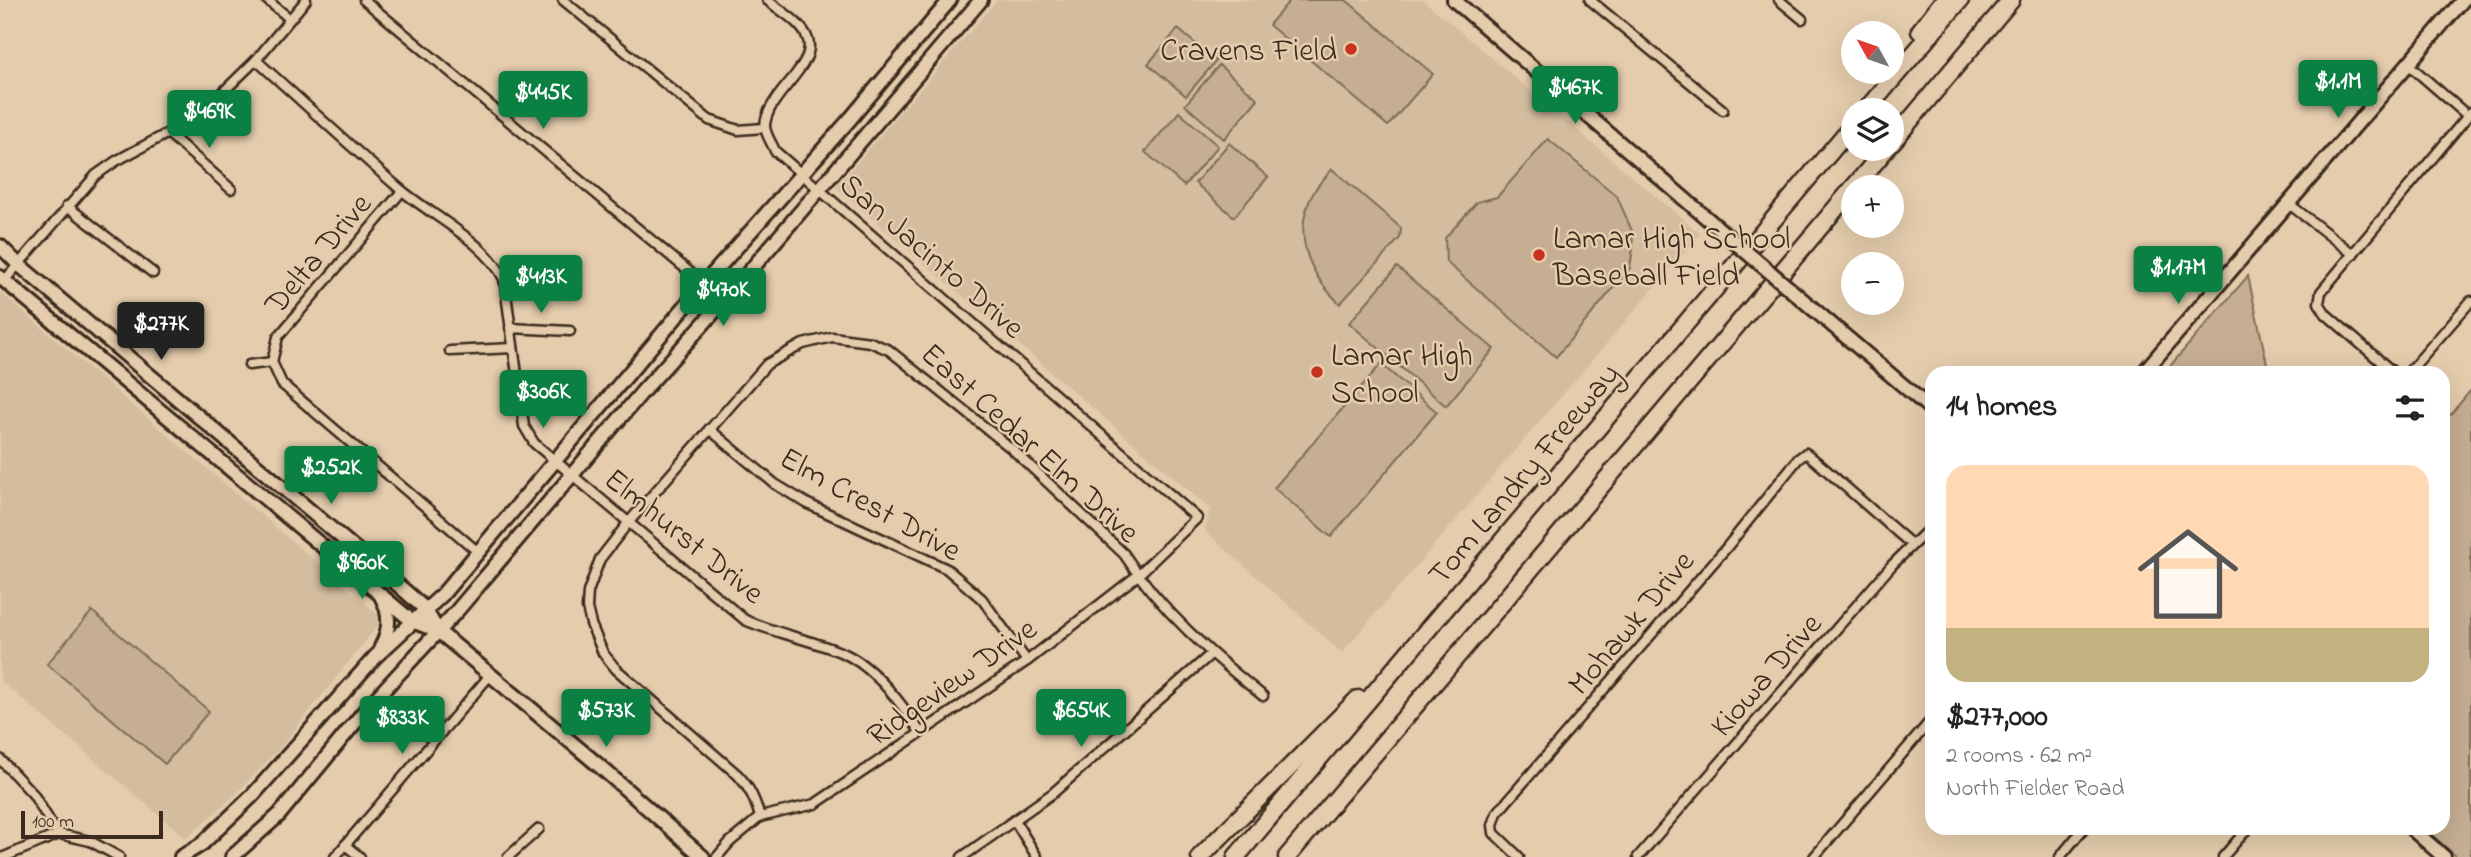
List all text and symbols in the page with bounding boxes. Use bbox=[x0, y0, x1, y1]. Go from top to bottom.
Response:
north arrow bbox=[1841, 21, 1904, 84]
map controls bbox=[1841, 21, 1904, 315]
place label: Cravens Field bbox=[1160, 29, 1337, 76]
marker: Cravens Field bbox=[1343, 41, 1359, 57]
pin: $1.1M bbox=[2289, 60, 2387, 120]
pin: $467K bbox=[1526, 66, 1624, 126]
text: $1.1M bbox=[2314, 66, 2362, 99]
pin: $445K bbox=[494, 72, 592, 131]
text: $467K bbox=[1548, 72, 1602, 105]
text: $445K bbox=[514, 77, 572, 110]
pin: $469K bbox=[160, 90, 258, 150]
text: $469K bbox=[183, 96, 235, 129]
button: layers bbox=[1841, 98, 1904, 161]
street label: San Jacinto Drive bbox=[828, 164, 1034, 352]
button: + bbox=[1841, 175, 1904, 238]
street label: Delta Drive bbox=[254, 184, 385, 327]
place label: Lamar High School Baseball Field bbox=[1552, 217, 1790, 301]
pin: $1.17M bbox=[2121, 246, 2235, 306]
marker: Lamar High School Baseball Field bbox=[1531, 247, 1547, 263]
button: − bbox=[1841, 252, 1904, 315]
text: $1.17M bbox=[2150, 252, 2206, 285]
pin: $413K bbox=[492, 256, 590, 315]
text: $413K bbox=[515, 261, 567, 294]
pin: $470K bbox=[674, 268, 772, 328]
text: $470K bbox=[696, 274, 750, 307]
pin: $277K bbox=[112, 302, 210, 362]
text: $277K bbox=[133, 308, 189, 341]
street label: East Cedar Elm Drive bbox=[908, 333, 1149, 557]
place label: Lamar High School bbox=[1331, 334, 1473, 418]
street label: Tom Landry Freeway bbox=[1418, 354, 1633, 597]
marker: Lamar High School bbox=[1309, 364, 1325, 380]
pin: $306K bbox=[494, 370, 592, 430]
text: $306K bbox=[516, 376, 570, 409]
text: 14 homes bbox=[1946, 386, 2057, 430]
icon: filters bbox=[2391, 389, 2429, 427]
street label: Elm Crest Drive bbox=[770, 437, 969, 576]
pin: $252K bbox=[282, 447, 380, 506]
text: $252K bbox=[300, 452, 362, 485]
street label: Elmhurst Drive bbox=[592, 458, 774, 618]
icon: home bbox=[2125, 511, 2251, 637]
street label: Mohawk Drive bbox=[1558, 541, 1708, 707]
pin: $960K bbox=[313, 542, 411, 601]
text: $960K bbox=[336, 547, 388, 580]
street label: Kiowa Drive bbox=[1700, 603, 1835, 749]
street label: Ridgeview Drive bbox=[858, 607, 1048, 760]
pin: $573K bbox=[557, 690, 655, 749]
pin: $654K bbox=[1032, 690, 1130, 749]
text: $573K bbox=[577, 695, 635, 728]
text: $654K bbox=[1052, 695, 1110, 728]
pin: $833K bbox=[353, 696, 451, 756]
text: $277,000 bbox=[1946, 696, 2048, 740]
text: $833K bbox=[376, 702, 428, 735]
text: 2 rooms · 62 m² bbox=[1946, 740, 2092, 773]
text: North Fielder Road bbox=[1946, 773, 2124, 806]
scale bar bbox=[21, 808, 163, 840]
text: 100 m bbox=[32, 809, 74, 836]

